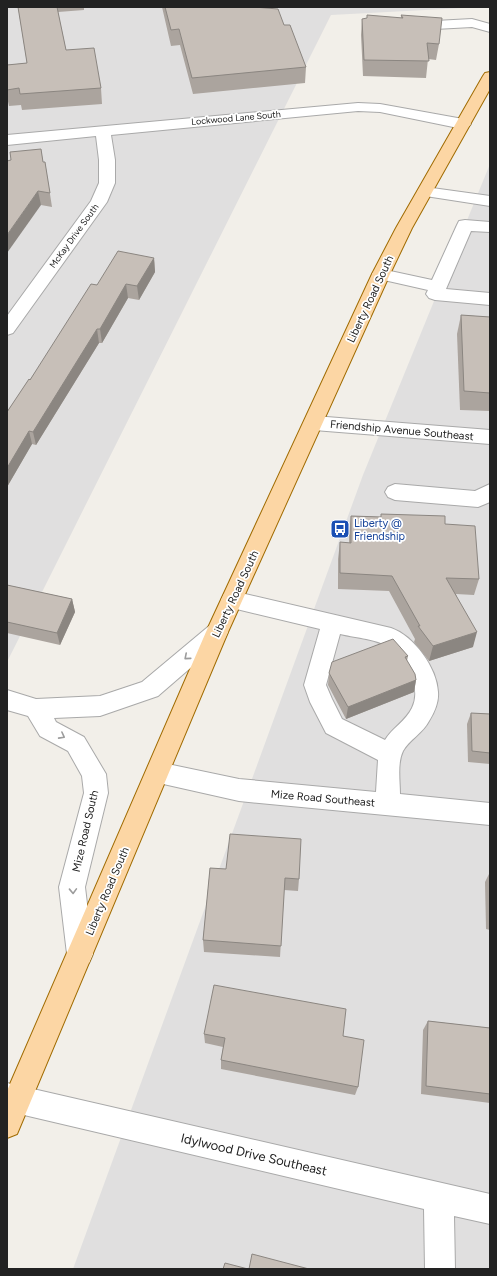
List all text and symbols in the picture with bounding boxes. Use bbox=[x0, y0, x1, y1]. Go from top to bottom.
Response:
street label: Lockwood Lane South bbox=[191, 108, 281, 127]
street label: McKay Drive South bbox=[47, 201, 101, 270]
street label: Liberty Road South bbox=[345, 254, 396, 345]
street label: Friendship Avenue Southeast bbox=[330, 418, 474, 443]
place label: Liberty @ Friendship bbox=[354, 517, 406, 543]
bus stop icon: Liberty @ Friendship bbox=[329, 518, 351, 540]
street label: Liberty Road South bbox=[210, 549, 261, 640]
one-way arrow bbox=[185, 652, 192, 659]
one-way arrow bbox=[58, 732, 65, 739]
street label: Mize Road Southeast bbox=[270, 787, 376, 810]
street label: Mize Road South bbox=[70, 789, 101, 873]
street label: Liberty Road South bbox=[83, 845, 132, 937]
one-way arrow bbox=[69, 888, 77, 894]
street label: Idylwood Drive Southeast bbox=[179, 1130, 329, 1179]

